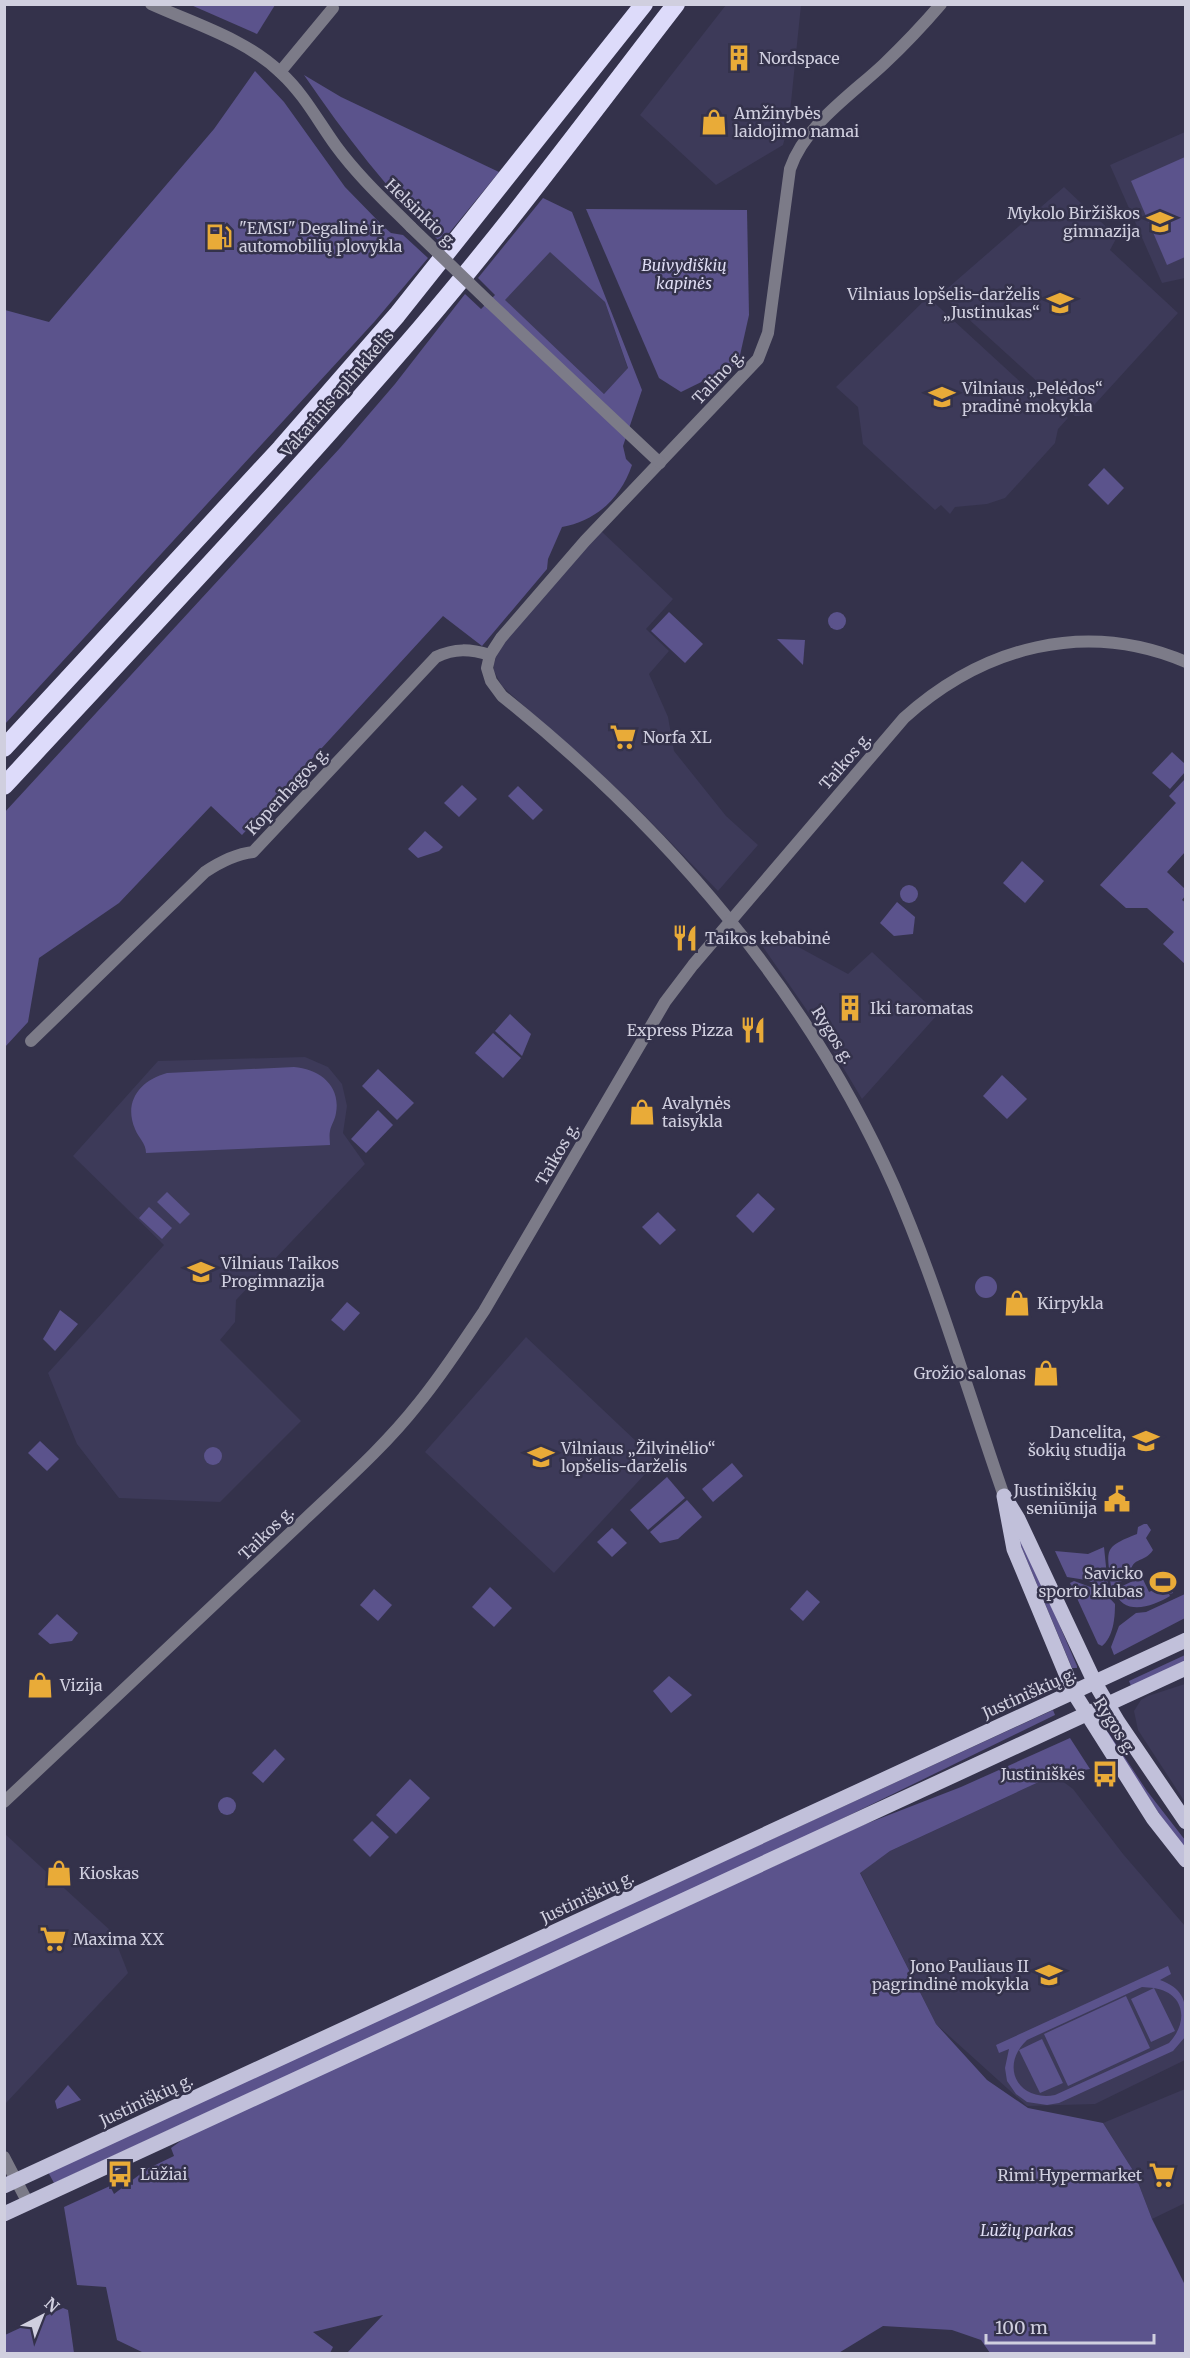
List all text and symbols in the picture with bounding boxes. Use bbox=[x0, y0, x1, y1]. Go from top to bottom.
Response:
building icon: Nordspace bbox=[724, 43, 754, 73]
place label: Nordspace bbox=[759, 48, 840, 68]
place label: Amžinybės laidojimo namai bbox=[733, 103, 859, 141]
shop icon: Amžinybės laidojimo namai bbox=[699, 107, 729, 137]
street label: Helsinkio g. bbox=[381, 174, 461, 252]
place label: Mykolo Biržiškos gimnazija bbox=[1007, 203, 1140, 241]
school or university icon: Mykolo Biržiškos gimnazija bbox=[1145, 207, 1175, 237]
place label: "EMSI" Degalinė ir automobilių plovykla bbox=[239, 218, 403, 256]
fuel station icon: "EMSI" Degalinė ir automobilių plovykla bbox=[204, 222, 234, 252]
park label: Buivydiškių kapinės bbox=[641, 255, 727, 293]
place label: Vilniaus lopšelis-darželis „Justinukas“ bbox=[846, 284, 1040, 322]
school or university icon: Vilniaus lopšelis-darželis „Justinukas“ bbox=[1045, 288, 1075, 318]
street label: Vakarinis aplinkkelis bbox=[276, 325, 398, 461]
street label: Talino g. bbox=[688, 346, 748, 408]
place label: Vilniaus „Pelėdos“ pradinė mokykla bbox=[961, 378, 1103, 416]
school or university icon: Vilniaus „Pelėdos“ pradinė mokykla bbox=[927, 382, 957, 412]
supermarket icon: Norfa XL bbox=[608, 722, 638, 752]
place label: Norfa XL bbox=[643, 727, 712, 747]
street label: Taikos g. bbox=[815, 728, 875, 794]
street label: Kopenhagos g. bbox=[241, 743, 333, 839]
restaurant icon: Taikos kebabinė bbox=[670, 923, 700, 953]
place label: Taikos kebabinė bbox=[705, 928, 830, 948]
building icon: Iki taromatas bbox=[835, 993, 865, 1023]
place label: Iki taromatas bbox=[870, 998, 974, 1018]
street label: Rygos g. bbox=[808, 1003, 858, 1067]
restaurant icon: Express Pizza bbox=[738, 1015, 768, 1045]
place label: Express Pizza bbox=[627, 1020, 733, 1040]
place label: Avalynės taisykla bbox=[661, 1093, 731, 1131]
shop icon: Avalynės taisykla bbox=[627, 1097, 657, 1127]
street label: Taikos g. bbox=[531, 1119, 583, 1189]
place label: Vilniaus Taikos Progimnazija bbox=[220, 1253, 339, 1291]
school or university icon: Vilniaus Taikos Progimnazija bbox=[186, 1257, 216, 1287]
shop icon: Kirpykla bbox=[1002, 1288, 1032, 1318]
place label: Kirpykla bbox=[1037, 1293, 1104, 1313]
shop icon: Grožio salonas bbox=[1031, 1358, 1061, 1388]
place label: Grožio salonas bbox=[914, 1363, 1026, 1383]
place label: Dancelita, šokių studija bbox=[1028, 1422, 1126, 1460]
school or university icon: Dancelita, šokių studija bbox=[1131, 1426, 1161, 1456]
place label: Vilniaus „Žilvinėlio“ lopšelis-darželis bbox=[560, 1438, 716, 1476]
school or university icon: Vilniaus „Žilvinėlio“ lopšelis-darželis bbox=[526, 1442, 556, 1472]
place label: Justiniškių seniūnija bbox=[1013, 1480, 1097, 1518]
public building icon: Justiniškių seniūnija bbox=[1102, 1484, 1132, 1514]
street label: Taikos g. bbox=[234, 1502, 298, 1564]
place label: Savicko sporto klubas bbox=[1038, 1563, 1143, 1601]
sports icon: Savicko sporto klubas bbox=[1148, 1567, 1178, 1597]
street label: Justiniškių g. bbox=[978, 1663, 1079, 1723]
shop icon: Vizija bbox=[25, 1670, 55, 1700]
place label: Vizija bbox=[59, 1675, 103, 1695]
street label: Rygos g. bbox=[1090, 1694, 1140, 1758]
bus stop icon: Justiniškės bbox=[1090, 1759, 1120, 1789]
place label: Justiniškės bbox=[1000, 1764, 1085, 1784]
shop icon: Kioskas bbox=[44, 1858, 74, 1888]
place label: Kioskas bbox=[79, 1863, 139, 1883]
street label: Justiniškių g. bbox=[536, 1867, 637, 1928]
supermarket icon: Maxima XX bbox=[38, 1924, 68, 1954]
place label: Maxima XX bbox=[73, 1929, 164, 1949]
place label: Jono Pauliaus II pagrindinė mokykla bbox=[872, 1956, 1029, 1994]
school or university icon: Jono Pauliaus II pagrindinė mokykla bbox=[1034, 1960, 1064, 1990]
street label: Justiniškių g. bbox=[95, 2070, 196, 2131]
bus stop icon: Lūžiai bbox=[105, 2159, 135, 2189]
supermarket icon: Rimi Hypermarket bbox=[1147, 2160, 1177, 2190]
place label: Lūžiai bbox=[140, 2164, 187, 2184]
place label: Rimi Hypermarket bbox=[997, 2165, 1143, 2185]
park label: Lūžių parkas bbox=[980, 2220, 1074, 2240]
north arrow bbox=[12, 2286, 72, 2346]
text: N bbox=[41, 2293, 64, 2317]
scale bar bbox=[986, 2307, 1154, 2345]
text: 100 m bbox=[995, 2316, 1048, 2339]

